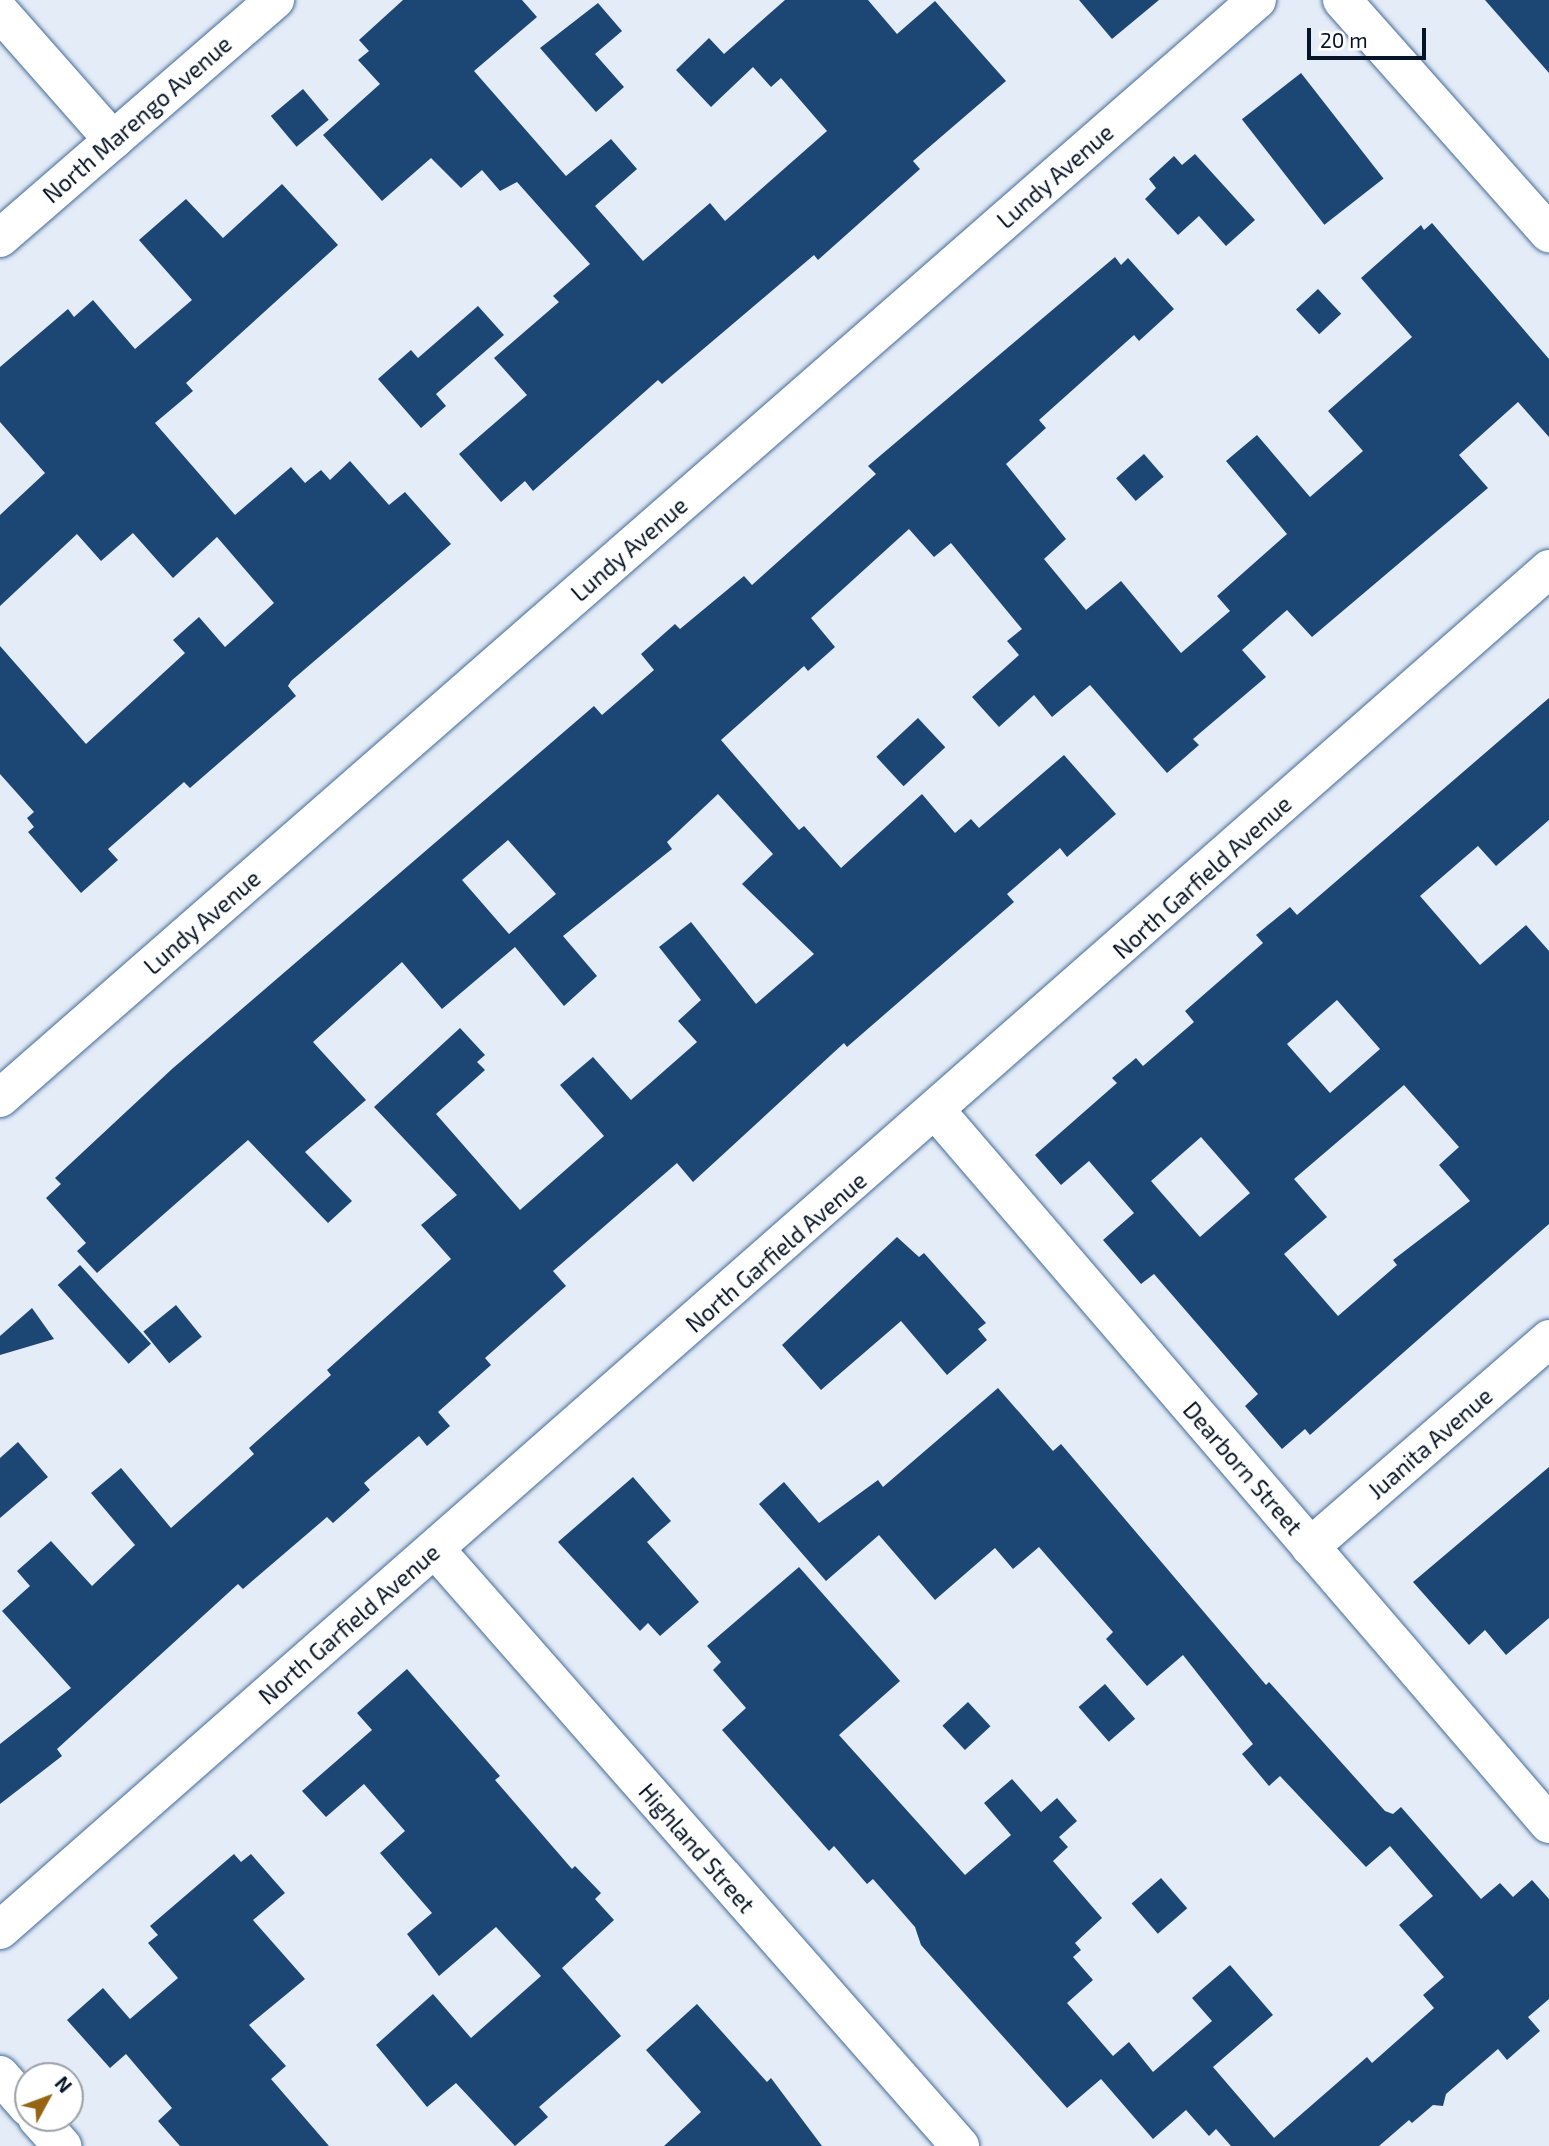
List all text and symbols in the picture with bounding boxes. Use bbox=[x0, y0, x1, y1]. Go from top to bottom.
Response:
scale bar bbox=[1311, 14, 1430, 58]
text: 20 m bbox=[1320, 27, 1368, 52]
street label: North Marengo Avenue bbox=[37, 29, 237, 209]
street label: Lundy Avenue bbox=[991, 118, 1119, 234]
street label: Lundy Avenue bbox=[565, 491, 693, 607]
street label: North Garfield Avenue bbox=[1107, 790, 1297, 964]
street label: Lundy Avenue bbox=[138, 864, 266, 980]
street label: North Garfield Avenue bbox=[680, 1166, 872, 1338]
street label: Juanita Avenue bbox=[1362, 1381, 1498, 1505]
street label: Dearborn Street bbox=[1178, 1396, 1308, 1540]
street label: North Garfield Avenue bbox=[253, 1538, 445, 1710]
street label: Highland Street bbox=[633, 1778, 761, 1918]
north arrow bbox=[14, 2062, 84, 2132]
text: N bbox=[51, 2071, 77, 2097]

